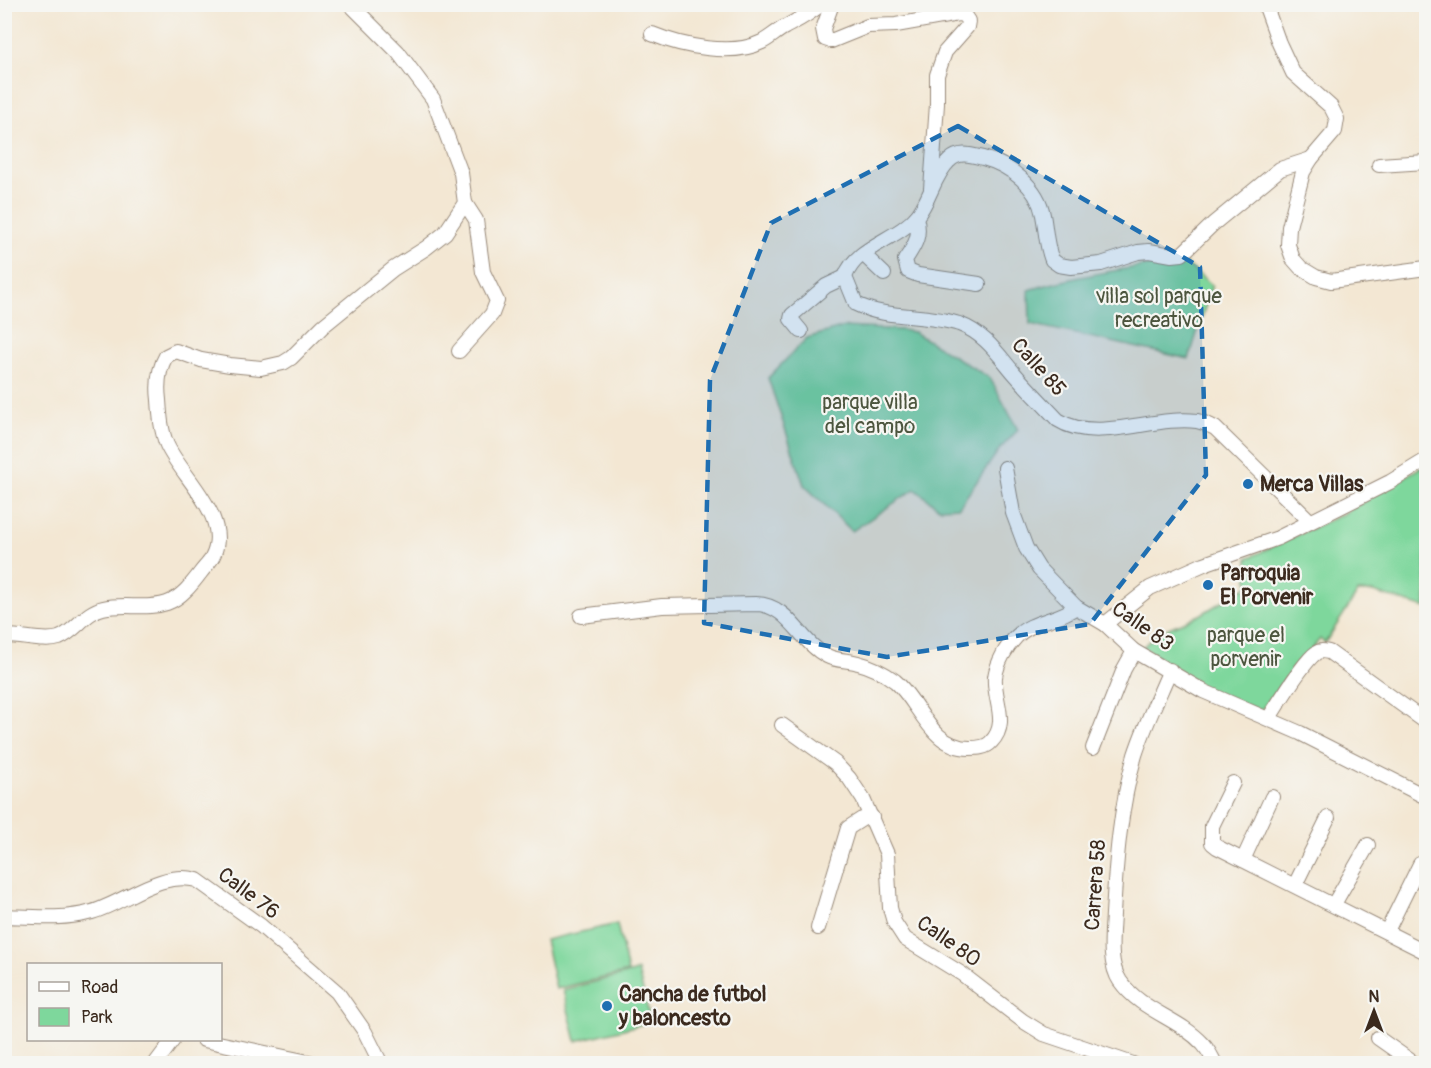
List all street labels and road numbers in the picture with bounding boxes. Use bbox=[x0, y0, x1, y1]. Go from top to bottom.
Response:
street label: Calle 85 bbox=[1005, 332, 1072, 402]
street label: Calle 83 bbox=[1106, 595, 1179, 658]
street label: Carrera 58 bbox=[1079, 838, 1112, 932]
street label: Calle 76 bbox=[212, 861, 285, 926]
street label: Calle 80 bbox=[911, 910, 986, 973]

